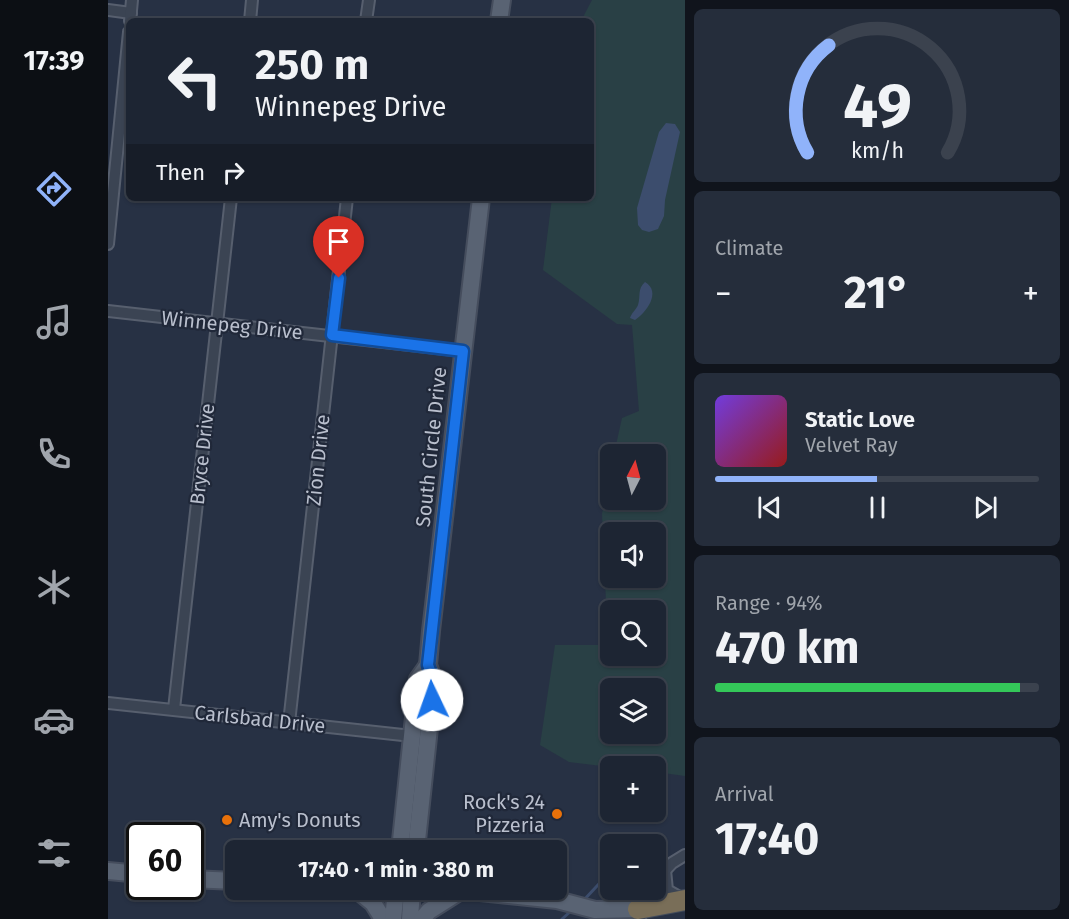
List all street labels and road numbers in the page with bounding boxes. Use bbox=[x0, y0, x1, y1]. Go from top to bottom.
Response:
street label: Winnepeg Drive bbox=[160, 306, 304, 344]
street label: South Circle Drive bbox=[411, 366, 451, 528]
street label: Bryce Drive bbox=[185, 402, 219, 506]
street label: Zion Drive bbox=[301, 413, 335, 507]
street label: Carlsbad Drive bbox=[193, 700, 327, 738]

